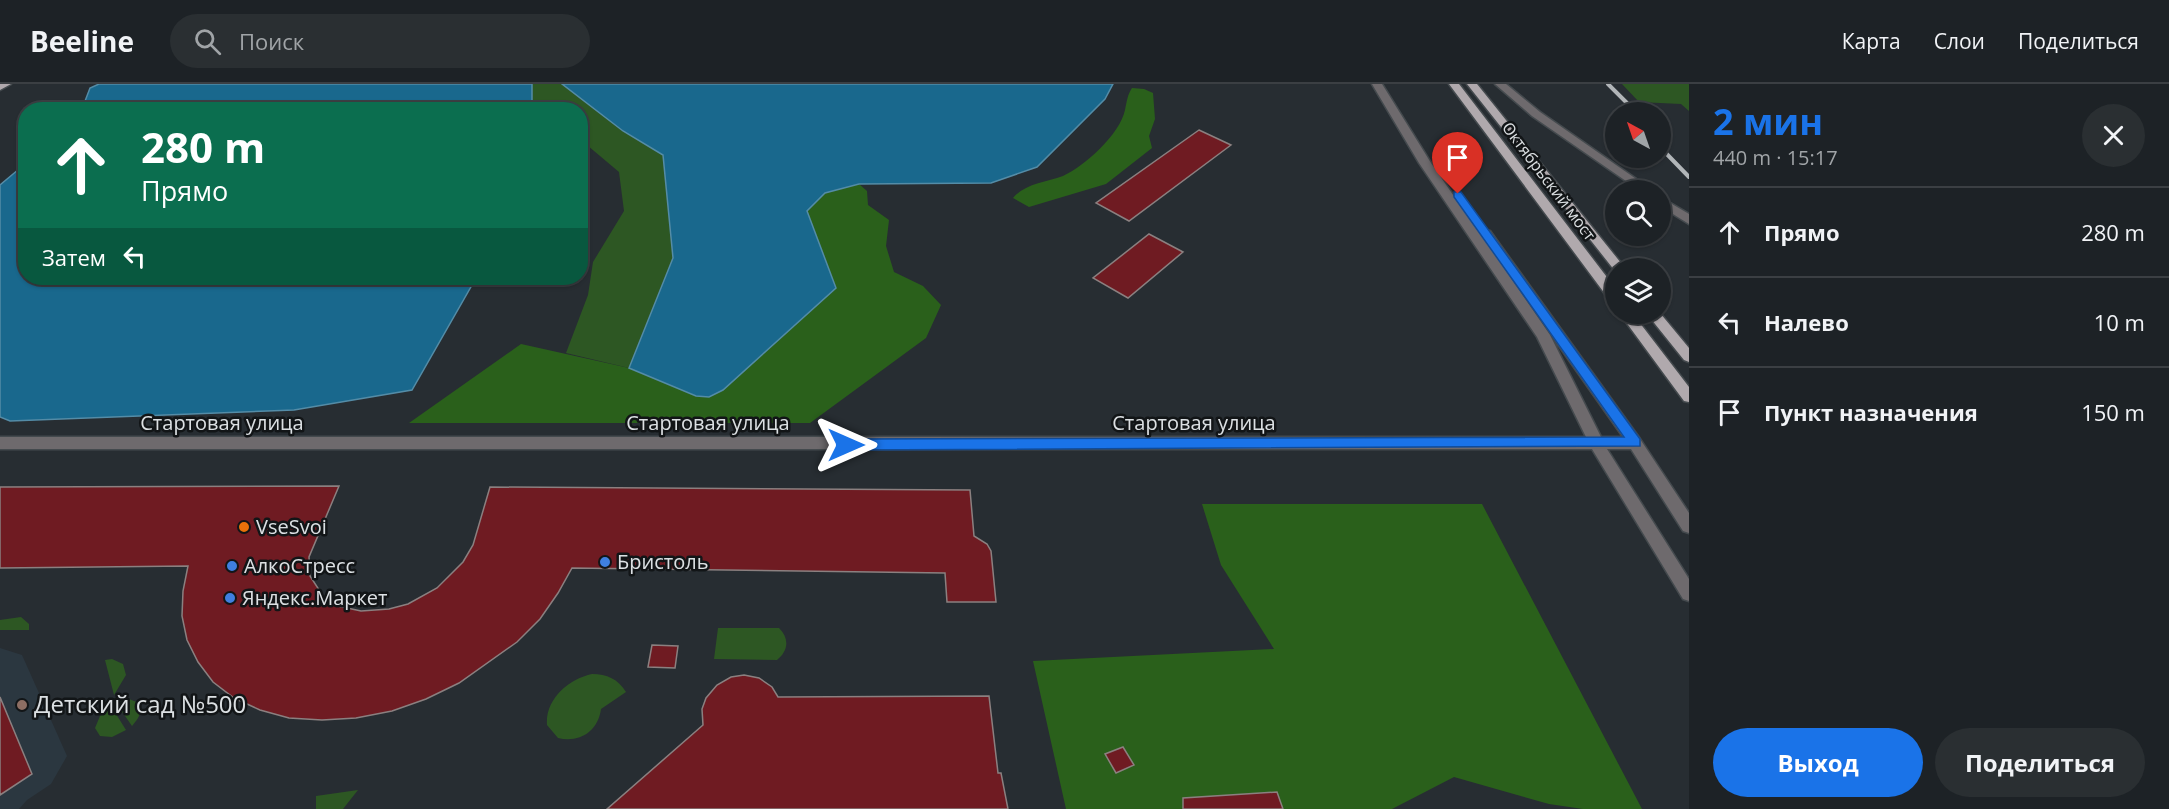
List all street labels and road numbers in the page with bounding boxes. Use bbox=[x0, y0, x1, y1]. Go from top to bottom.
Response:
street label: Октябрьский мост bbox=[1497, 117, 1601, 245]
street label: Стартовая улица bbox=[140, 409, 304, 436]
street label: Стартовая улица bbox=[626, 409, 790, 436]
street label: Стартовая улица bbox=[1112, 409, 1276, 436]

